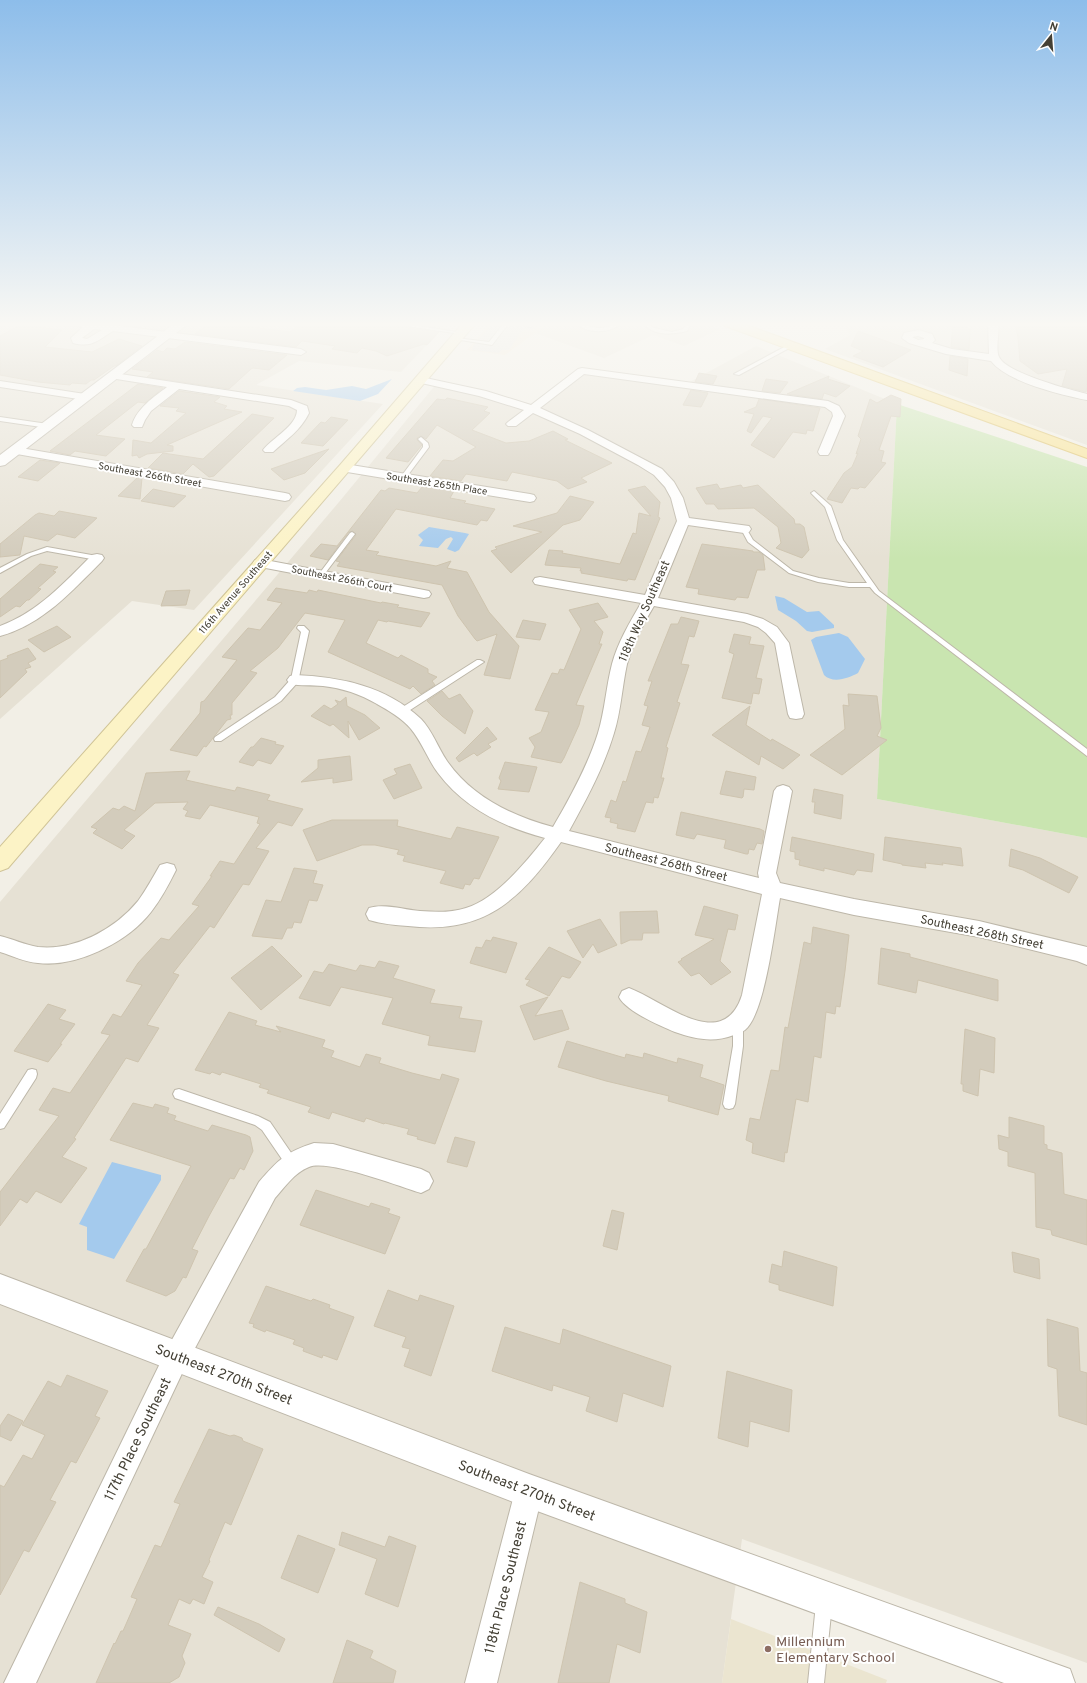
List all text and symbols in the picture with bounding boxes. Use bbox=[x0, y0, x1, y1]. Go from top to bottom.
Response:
north arrow bbox=[1031, 16, 1071, 56]
text: N bbox=[1048, 20, 1059, 35]
street label: Southeast 266th Street bbox=[97, 460, 203, 491]
street label: Southeast 265th Place bbox=[385, 470, 488, 499]
street label: 116th Avenue Southeast bbox=[197, 549, 276, 637]
street label: 118th Way Southeast bbox=[615, 558, 674, 665]
street label: Southeast 266th Court bbox=[290, 563, 394, 596]
street label: Southeast 268th Street bbox=[603, 840, 729, 886]
street label: Southeast 268th Street bbox=[919, 912, 1045, 954]
street label: Southeast 270th Street bbox=[152, 1341, 295, 1409]
street label: 117th Place Southeast bbox=[101, 1375, 176, 1504]
street label: Southeast 270th Street bbox=[455, 1457, 598, 1525]
street label: 118th Place Southeast bbox=[482, 1519, 531, 1656]
place label: Millennium Elementary School bbox=[776, 1634, 895, 1667]
marker: Millennium Elementary School bbox=[763, 1644, 773, 1654]

